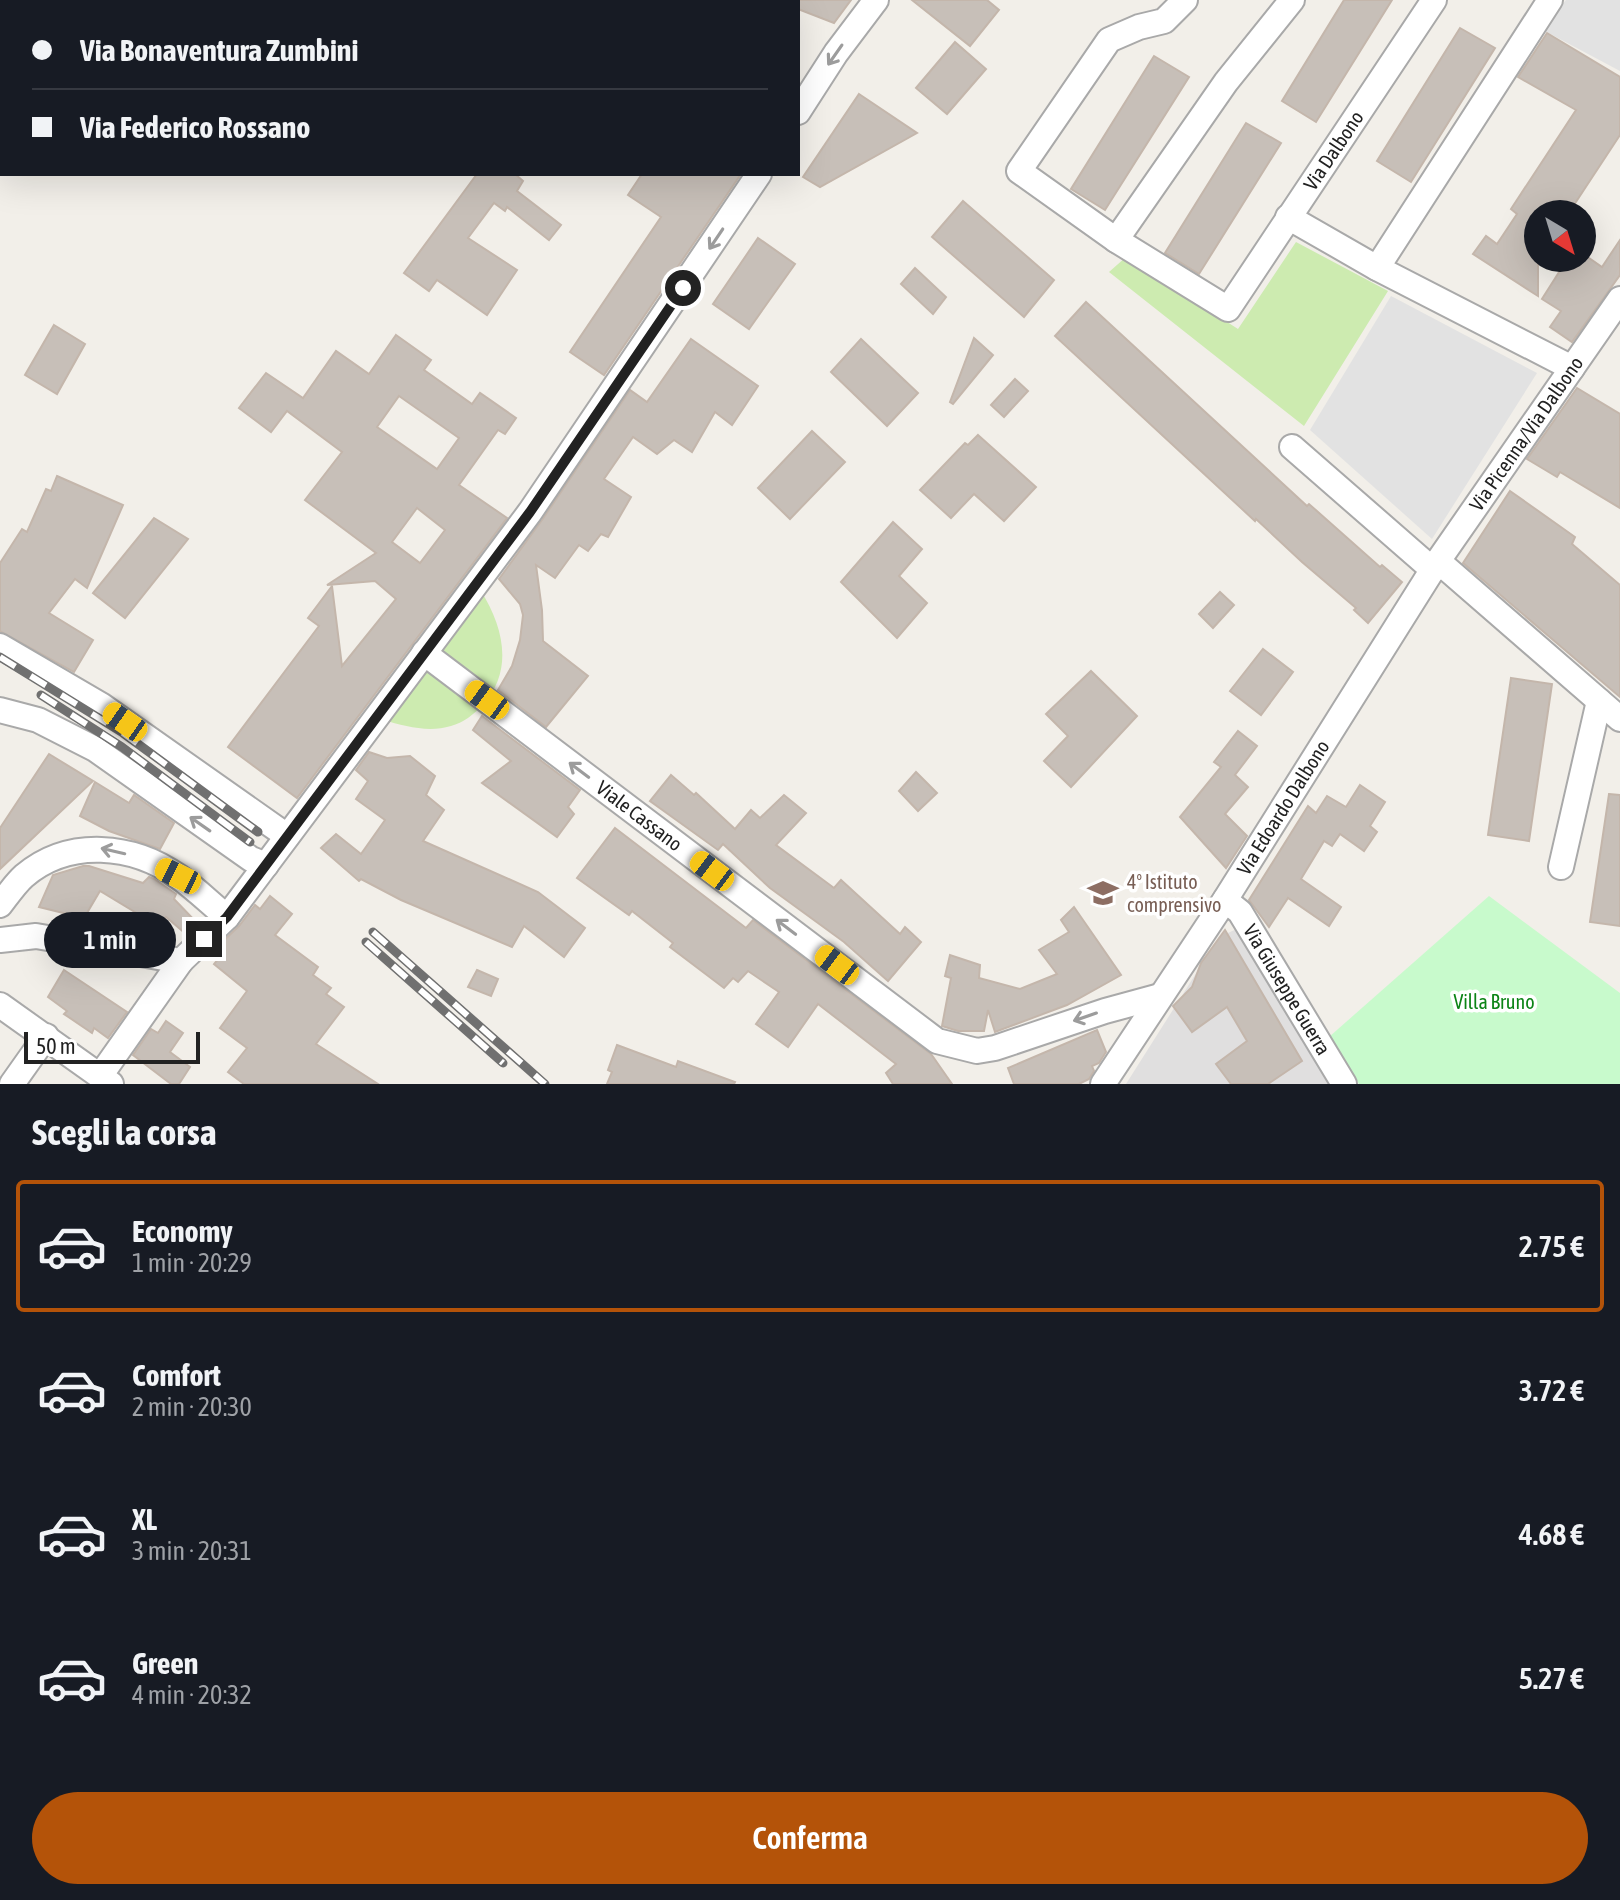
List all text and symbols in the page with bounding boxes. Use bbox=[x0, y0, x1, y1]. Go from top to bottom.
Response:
text: Via Bonaventura Zumbini bbox=[80, 33, 358, 67]
one-way arrow bbox=[827, 43, 843, 65]
street label: Via Dalbono bbox=[1299, 106, 1368, 194]
text: Via Federico Rossano bbox=[80, 110, 310, 144]
north arrow bbox=[1524, 200, 1596, 272]
map controls bbox=[1524, 200, 1596, 272]
one-way arrow bbox=[708, 228, 724, 250]
route start bbox=[665, 270, 701, 306]
street label: Via Picenna/Via Dalbono bbox=[1464, 352, 1588, 515]
car bbox=[461, 676, 513, 724]
car bbox=[98, 698, 152, 746]
street label: Via Edoardo Dalbono bbox=[1232, 736, 1334, 879]
one-way arrow bbox=[569, 761, 590, 778]
street label: Viale Cassano bbox=[592, 776, 687, 855]
one-way arrow bbox=[190, 816, 212, 832]
one-way arrow bbox=[101, 843, 127, 858]
car bbox=[686, 847, 738, 895]
car bbox=[151, 855, 205, 897]
place label: 4° Istituto comprensivo bbox=[1127, 870, 1221, 916]
school or university icon: 4° Istituto comprensivo bbox=[1086, 876, 1120, 910]
callout: 1 min bbox=[44, 911, 176, 967]
one-way arrow bbox=[776, 918, 797, 935]
street label: Via Giuseppe Guerra bbox=[1239, 920, 1336, 1059]
route end bbox=[186, 921, 222, 957]
text: 1 min bbox=[83, 925, 137, 955]
car bbox=[811, 941, 863, 989]
park label: Villa Bruno bbox=[1453, 990, 1535, 1013]
one-way arrow bbox=[1073, 1011, 1098, 1026]
scale bar bbox=[24, 1028, 200, 1064]
text: 50 m bbox=[36, 1033, 76, 1059]
text: Scegli la corsa bbox=[32, 1111, 217, 1153]
icon: car bbox=[36, 1210, 108, 1282]
text: Economy bbox=[132, 1214, 233, 1248]
text: 2.75 € bbox=[1519, 1229, 1584, 1263]
text: 1 min · 20:29 bbox=[132, 1248, 252, 1278]
icon: car bbox=[36, 1354, 108, 1426]
text: Comfort bbox=[132, 1358, 221, 1392]
text: 3.72 € bbox=[1519, 1373, 1584, 1407]
text: 2 min · 20:30 bbox=[132, 1392, 252, 1422]
icon: car bbox=[36, 1498, 108, 1570]
text: XL bbox=[132, 1502, 157, 1536]
text: 4.68 € bbox=[1519, 1517, 1584, 1551]
text: 3 min · 20:31 bbox=[132, 1536, 252, 1566]
icon: car bbox=[36, 1642, 108, 1714]
text: Green bbox=[132, 1646, 198, 1680]
text: 5.27 € bbox=[1519, 1661, 1584, 1695]
text: 4 min · 20:32 bbox=[132, 1680, 252, 1710]
button: Conferma bbox=[32, 1792, 1588, 1884]

